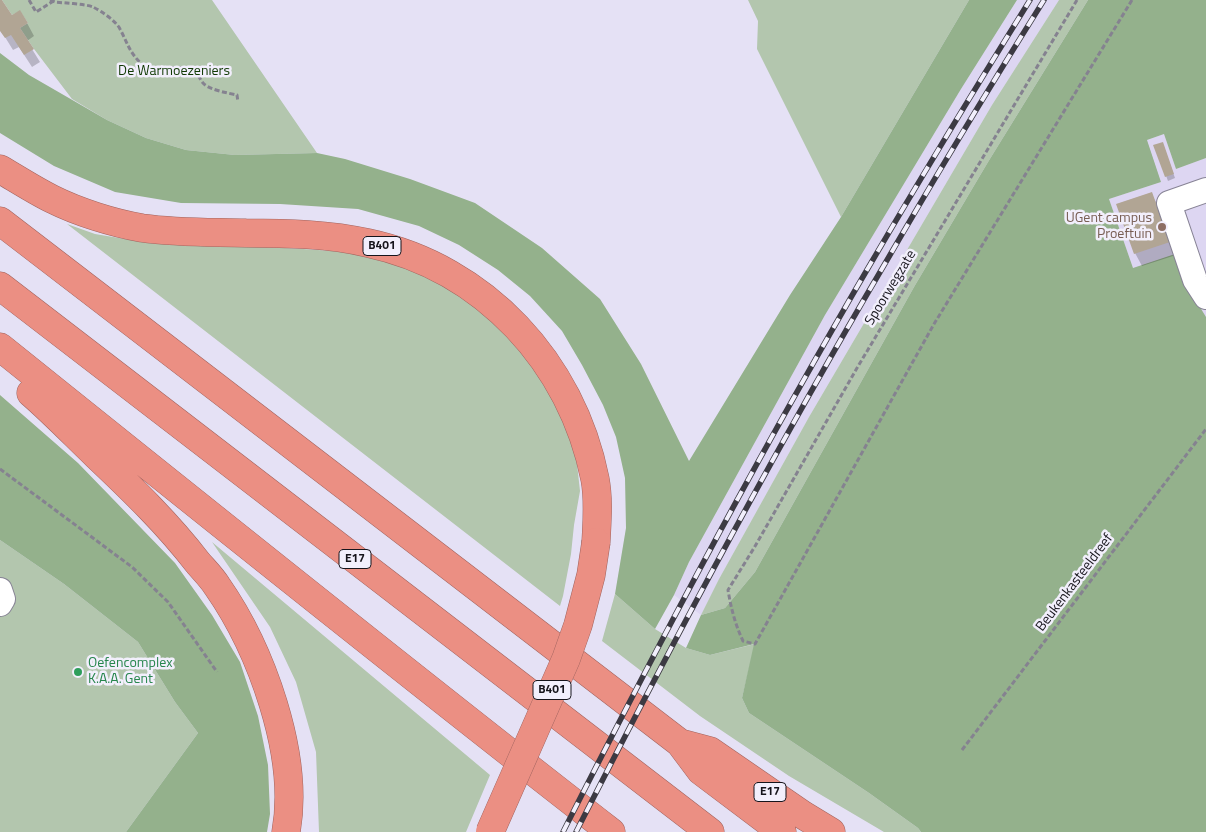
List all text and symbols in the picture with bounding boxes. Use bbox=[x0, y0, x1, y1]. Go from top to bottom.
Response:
park label: De Warmoezeniers bbox=[118, 64, 230, 80]
place label: UGent campus Proeftuin bbox=[1066, 211, 1152, 243]
marker: UGent campus Proeftuin bbox=[1156, 221, 1168, 233]
road number: B401 bbox=[363, 237, 401, 256]
street label: Spoorwegzate bbox=[862, 247, 920, 329]
street label: Beukenkasteeldreef bbox=[1033, 531, 1117, 635]
road number: E17 bbox=[339, 550, 371, 568]
place label: Oefencomplex K.A.A. Gent bbox=[88, 656, 172, 689]
marker: Oefencomplex K.A.A. Gent bbox=[72, 666, 84, 678]
road number: B401 bbox=[533, 680, 571, 700]
road number: E17 bbox=[754, 782, 786, 802]

